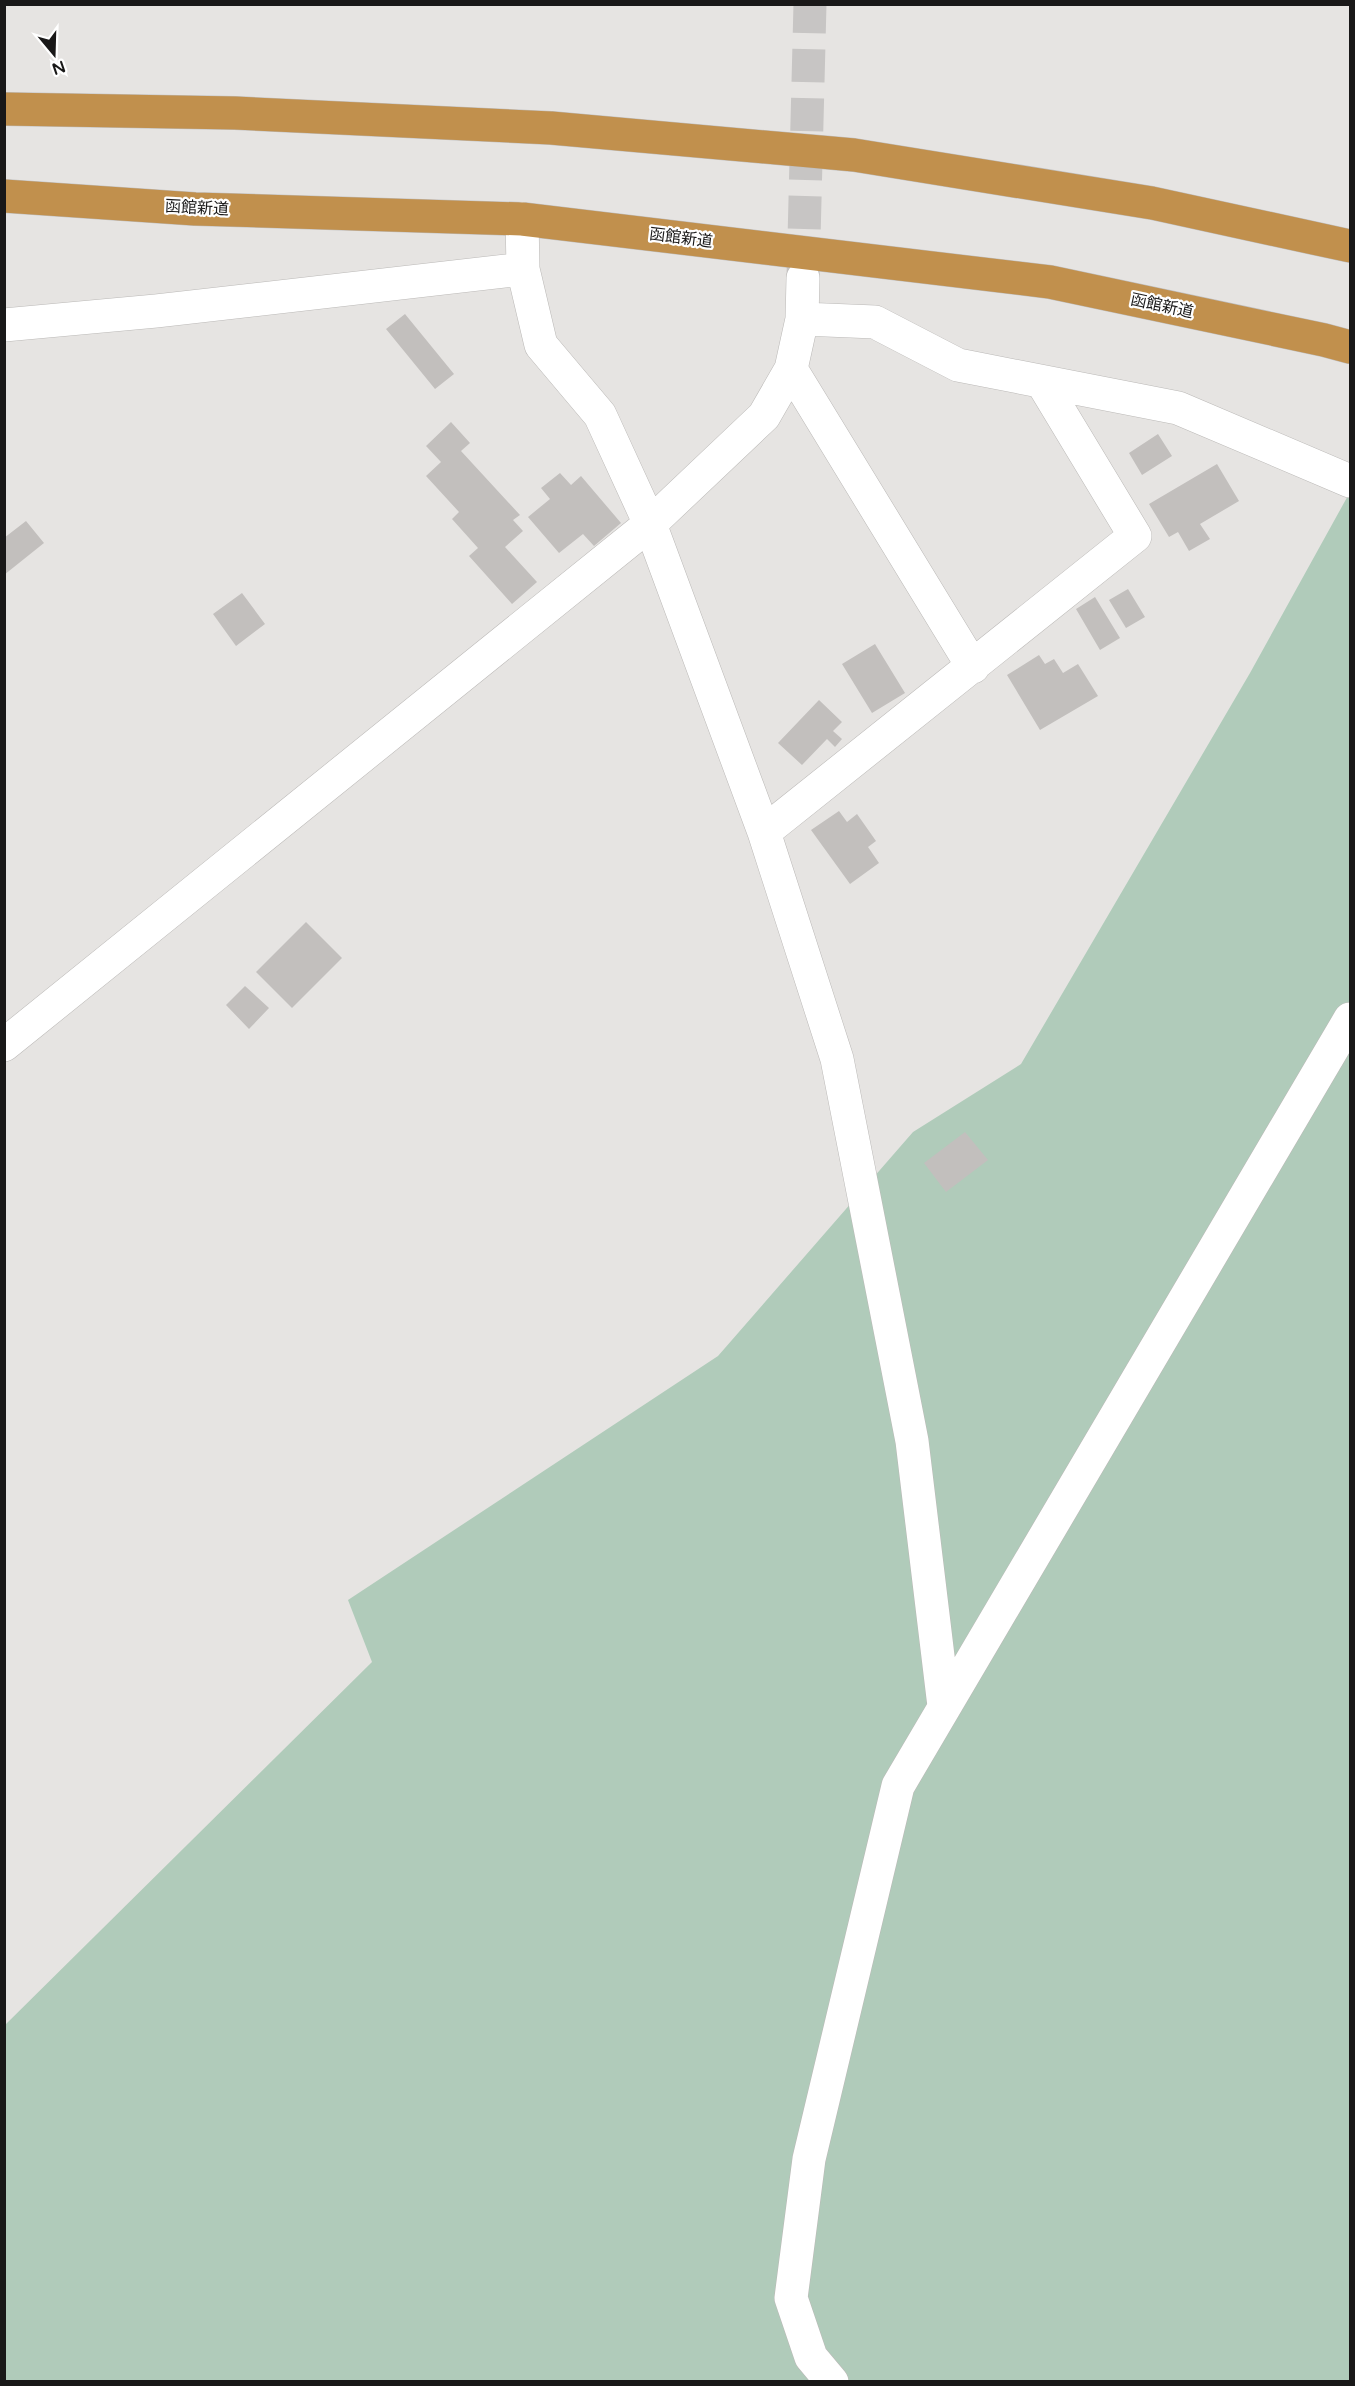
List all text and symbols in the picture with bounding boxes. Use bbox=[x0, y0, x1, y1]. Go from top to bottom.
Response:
north arrow bbox=[24, 24, 84, 84]
text: N bbox=[49, 56, 68, 79]
street label: 函館新道 bbox=[165, 196, 229, 220]
street label: 函館新道 bbox=[648, 224, 714, 252]
street label: 函館新道 bbox=[1129, 290, 1195, 322]

